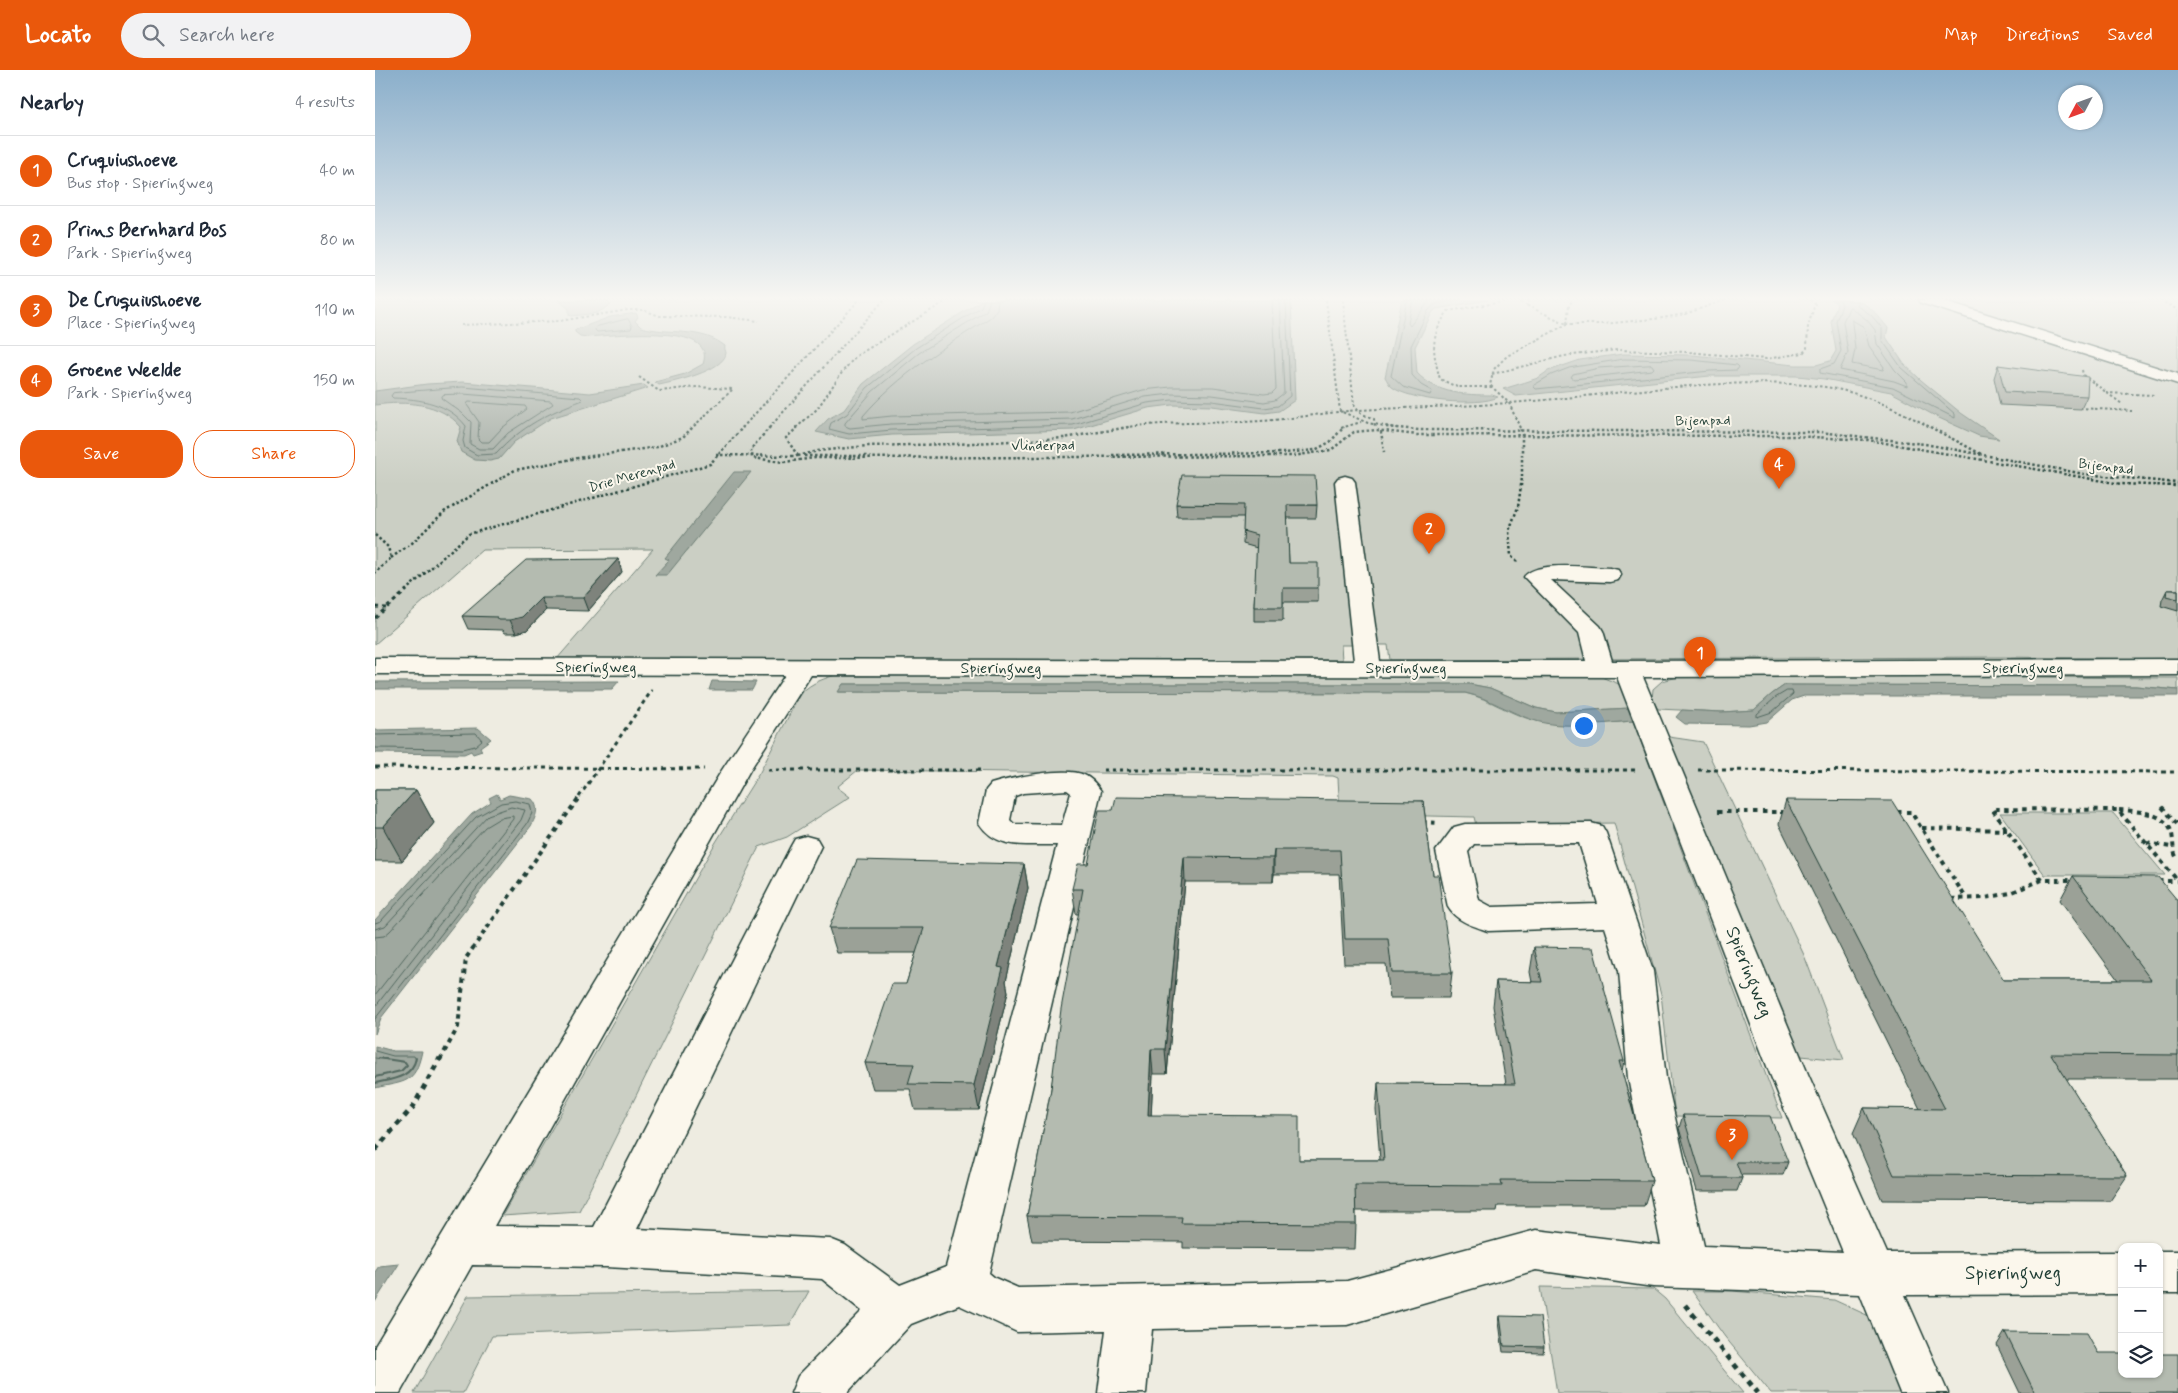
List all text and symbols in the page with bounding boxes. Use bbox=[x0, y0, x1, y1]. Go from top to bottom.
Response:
search box bbox=[121, 13, 471, 58]
text: Locato bbox=[25, 20, 91, 51]
icon: search bbox=[139, 21, 167, 49]
text: Search here bbox=[179, 23, 275, 48]
text: Map bbox=[1945, 23, 1978, 47]
text: Directions bbox=[2006, 23, 2080, 47]
text: Saved bbox=[2108, 23, 2153, 47]
north arrow bbox=[2058, 85, 2103, 130]
text: Nearby bbox=[20, 89, 84, 117]
text: 4 results bbox=[295, 92, 355, 113]
text: Cruquiushoeve bbox=[67, 148, 178, 173]
text: 1 bbox=[32, 160, 40, 181]
text: 40 m bbox=[319, 160, 355, 181]
text: Bus stop · Spieringweg bbox=[67, 173, 213, 194]
text: Prins Bernhard Bos bbox=[67, 218, 227, 243]
text: 2 bbox=[32, 230, 40, 251]
text: 80 m bbox=[320, 230, 355, 251]
text: Park · Spieringweg bbox=[67, 243, 192, 264]
text: De Cruquiushoeve bbox=[67, 288, 201, 313]
text: 3 bbox=[32, 300, 40, 321]
text: 110 m bbox=[314, 300, 355, 321]
text: Place · Spieringweg bbox=[67, 313, 195, 334]
text: Groene Weelde bbox=[67, 358, 182, 383]
text: 4 bbox=[31, 370, 41, 391]
text: 150 m bbox=[313, 370, 355, 391]
text: Park · Spieringweg bbox=[67, 383, 192, 404]
street label: Bijenpad bbox=[1675, 412, 1731, 430]
button: Save bbox=[20, 430, 183, 478]
button: Share bbox=[193, 430, 355, 478]
street label: Vlinderpad bbox=[1011, 437, 1075, 455]
pin: 4 bbox=[1763, 448, 1795, 489]
street label: Drie Merenpad bbox=[587, 455, 677, 497]
street label: Bijenpad bbox=[2077, 455, 2135, 479]
pin: 2 bbox=[1413, 513, 1445, 554]
pin: 1 bbox=[1684, 637, 1716, 678]
street label: Spieringweg bbox=[556, 657, 636, 679]
street label: Spieringweg bbox=[961, 658, 1041, 680]
street label: Spieringweg bbox=[1366, 658, 1446, 680]
street label: Spieringweg bbox=[1983, 658, 2063, 680]
your location bbox=[1571, 713, 1597, 739]
street label: Spieringweg bbox=[1717, 923, 1779, 1022]
pin: 3 bbox=[1716, 1119, 1748, 1160]
map controls bbox=[2118, 1243, 2163, 1378]
button: + bbox=[2118, 1243, 2163, 1288]
street label: Spieringweg bbox=[1965, 1261, 2061, 1289]
button: − bbox=[2118, 1288, 2163, 1333]
button: layers bbox=[2118, 1333, 2163, 1378]

